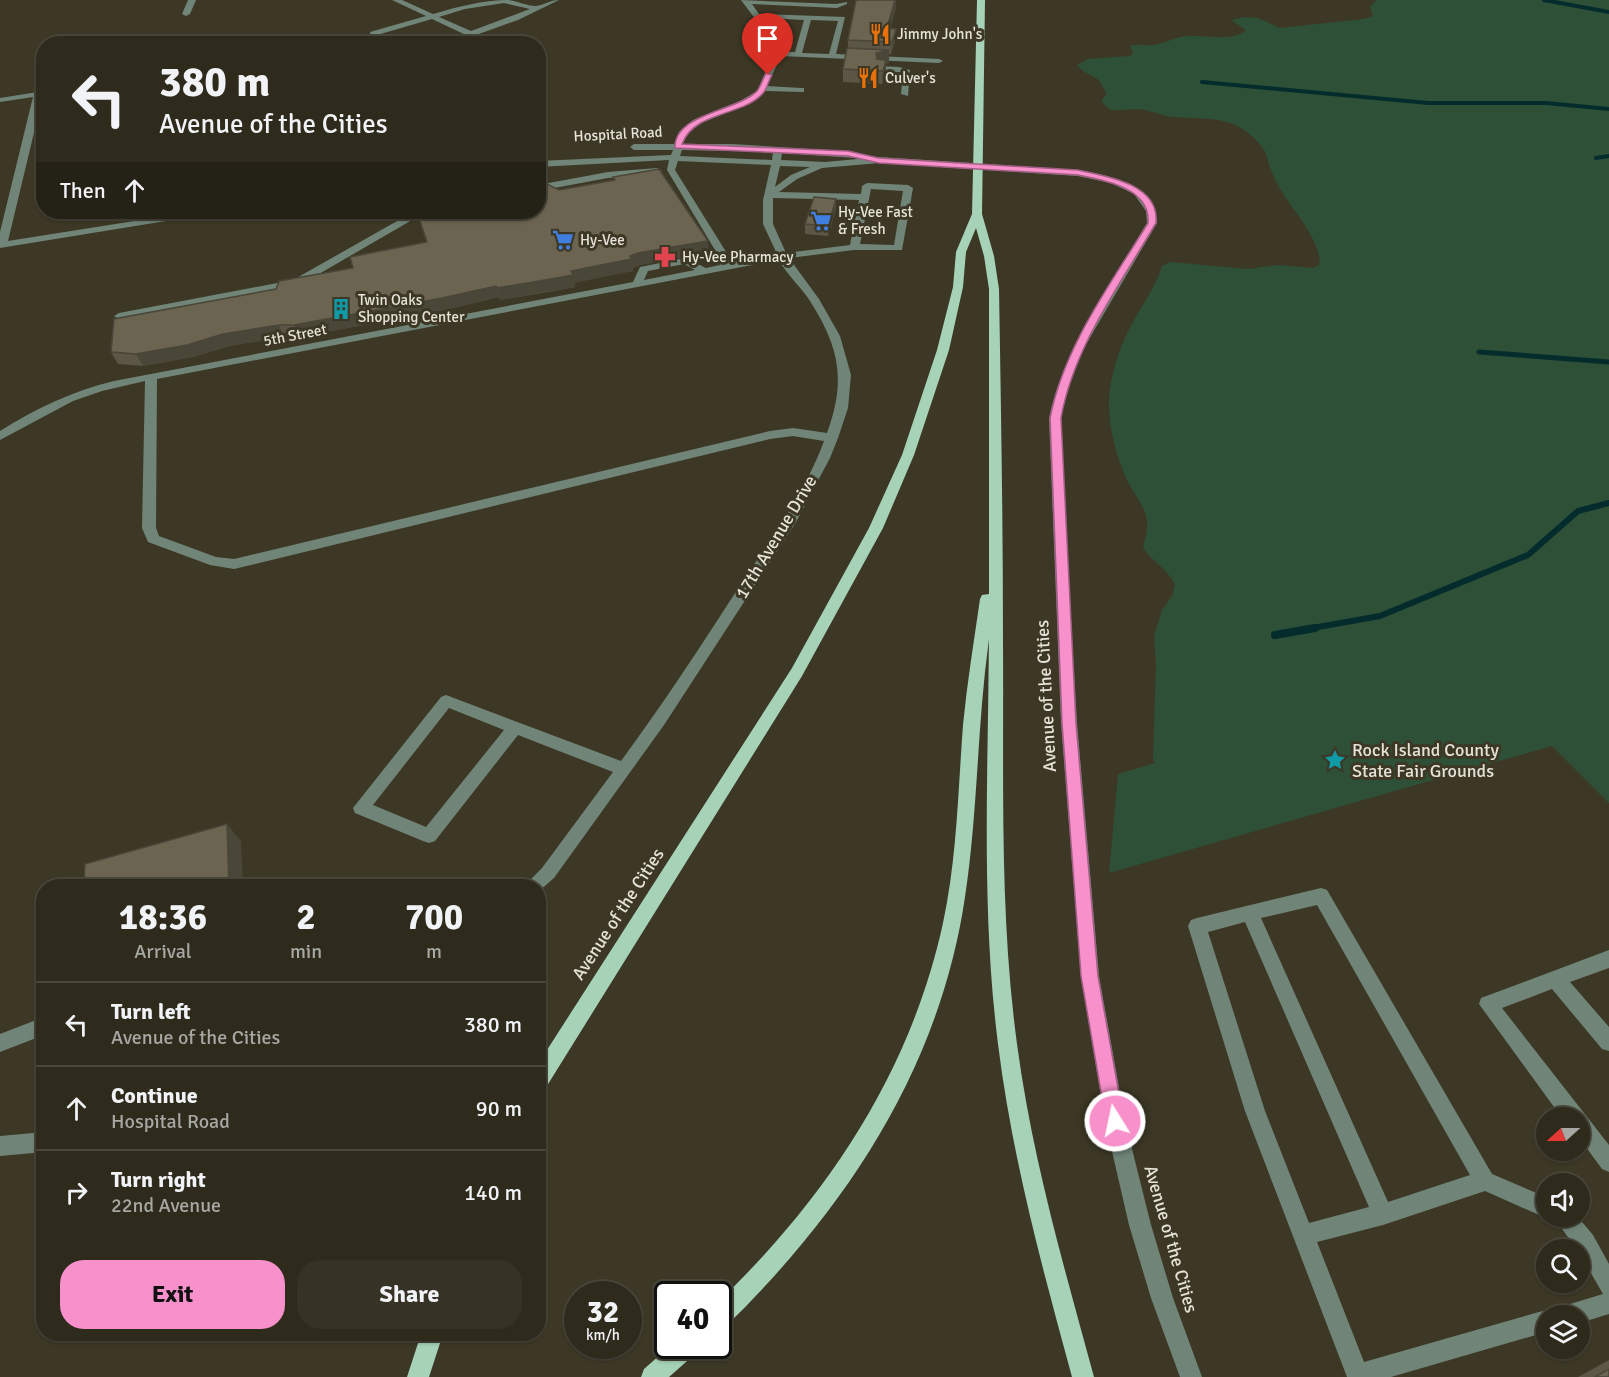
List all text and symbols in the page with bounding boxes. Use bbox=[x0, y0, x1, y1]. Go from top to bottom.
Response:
pin bbox=[742, 13, 793, 75]
icon: arrive bbox=[751, 22, 784, 55]
restaurant icon: Jimmy John's bbox=[868, 22, 892, 46]
place label: Jimmy John's bbox=[897, 25, 983, 43]
text: 380 m bbox=[159, 57, 270, 108]
icon: left bbox=[60, 60, 138, 138]
restaurant icon: Culver's bbox=[856, 66, 880, 90]
place label: Culver's bbox=[885, 69, 936, 87]
text: Avenue of the Cities bbox=[159, 108, 388, 141]
street label: Hospital Road bbox=[573, 123, 663, 145]
icon: ahead bbox=[118, 174, 151, 207]
text: Then bbox=[60, 177, 106, 204]
place label: Hy-Vee Fast & Fresh bbox=[838, 203, 913, 238]
supermarket icon: Hy-Vee Fast & Fresh bbox=[809, 209, 833, 233]
supermarket icon: Hy-Vee bbox=[551, 228, 575, 252]
place label: Hy-Vee bbox=[580, 231, 625, 249]
pharmacy icon: Hy-Vee Pharmacy bbox=[653, 245, 677, 269]
place label: Hy-Vee Pharmacy bbox=[682, 248, 793, 266]
place label: Twin Oaks Shopping Center bbox=[358, 291, 465, 326]
building icon: Twin Oaks Shopping Center bbox=[329, 297, 353, 321]
street label: 5th Street bbox=[262, 320, 328, 350]
street label: 17th Avenue Drive bbox=[731, 471, 821, 603]
street label: Avenue of the Cities bbox=[1031, 619, 1061, 773]
place label: Rock Island County State Fair Grounds bbox=[1352, 739, 1499, 782]
place icon: Rock Island County State Fair Grounds bbox=[1323, 748, 1347, 772]
street label: Avenue of the Cities bbox=[567, 844, 669, 984]
text: 18:36 bbox=[119, 895, 207, 940]
text: 2 bbox=[296, 895, 316, 940]
text: 700 bbox=[405, 895, 463, 940]
text: Arrival bbox=[134, 939, 192, 964]
text: min bbox=[290, 939, 322, 964]
text: m bbox=[426, 939, 442, 964]
text: Turn left bbox=[111, 998, 191, 1025]
icon: left bbox=[60, 1008, 93, 1041]
text: 380 m bbox=[464, 1011, 522, 1038]
text: Avenue of the Cities bbox=[111, 1025, 280, 1050]
text: Continue bbox=[111, 1082, 198, 1109]
position arrow bbox=[1083, 1089, 1147, 1153]
icon: ahead bbox=[60, 1092, 93, 1125]
text: 90 m bbox=[476, 1095, 522, 1122]
north arrow bbox=[1536, 1107, 1590, 1161]
map controls bbox=[1536, 1107, 1590, 1359]
text: Hospital Road bbox=[111, 1109, 230, 1134]
street label: Avenue of the Cities bbox=[1139, 1163, 1203, 1315]
text: Turn right bbox=[111, 1166, 206, 1193]
button: sound bbox=[1536, 1173, 1590, 1227]
icon: right bbox=[60, 1176, 93, 1209]
text: 140 m bbox=[464, 1179, 522, 1206]
text: 22nd Avenue bbox=[111, 1193, 221, 1218]
button: search bbox=[1536, 1239, 1590, 1293]
button: Exit bbox=[60, 1260, 285, 1329]
button: Share bbox=[297, 1260, 522, 1329]
speed limit sign: 40 bbox=[654, 1281, 732, 1359]
text: 32 bbox=[587, 1294, 619, 1331]
button: layers bbox=[1536, 1305, 1590, 1359]
text: km/h bbox=[586, 1326, 620, 1344]

